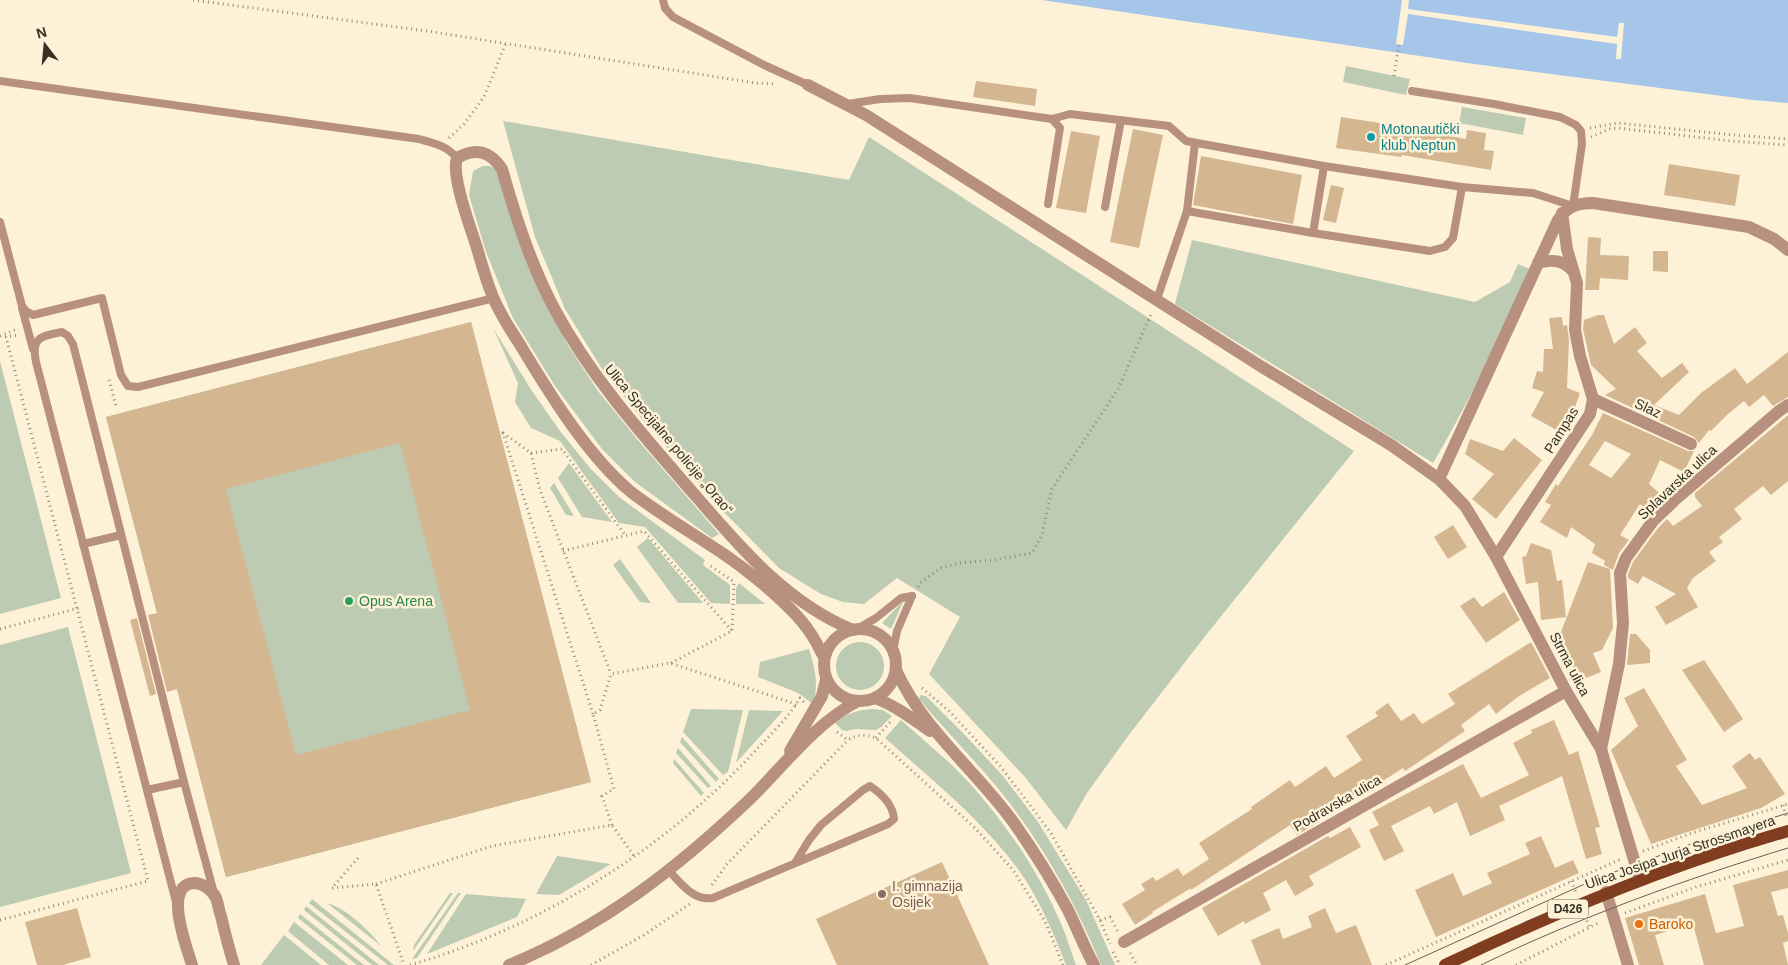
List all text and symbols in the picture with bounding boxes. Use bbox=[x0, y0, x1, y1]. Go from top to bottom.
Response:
north arrow bbox=[20, 20, 70, 70]
text: N bbox=[34, 23, 48, 42]
place label: Motonautički klub Neptun bbox=[1381, 121, 1460, 153]
marker: Motonautički klub Neptun bbox=[1365, 131, 1377, 143]
street label: Ulica Specijalne policije „Orao“ bbox=[602, 361, 737, 517]
street label: Slaz bbox=[1632, 395, 1664, 421]
street label: Pampas bbox=[1541, 404, 1581, 456]
street label: Splavarska ulica bbox=[1634, 441, 1720, 523]
place label: Opus Arena bbox=[359, 593, 433, 609]
marker: Opus Arena bbox=[343, 595, 355, 607]
street label: Strma ulica bbox=[1546, 629, 1594, 699]
street label: Podravska ulica bbox=[1290, 771, 1384, 835]
street label: Ulica Josipa Jurja Strossmayera bbox=[1583, 812, 1777, 892]
place label: I. gimnazija Osijek bbox=[892, 878, 963, 910]
marker: I. gimnazija Osijek bbox=[876, 888, 888, 900]
road number: D426 bbox=[1548, 900, 1588, 919]
place label: Baroko bbox=[1649, 916, 1694, 932]
marker: Baroko bbox=[1633, 918, 1645, 930]

